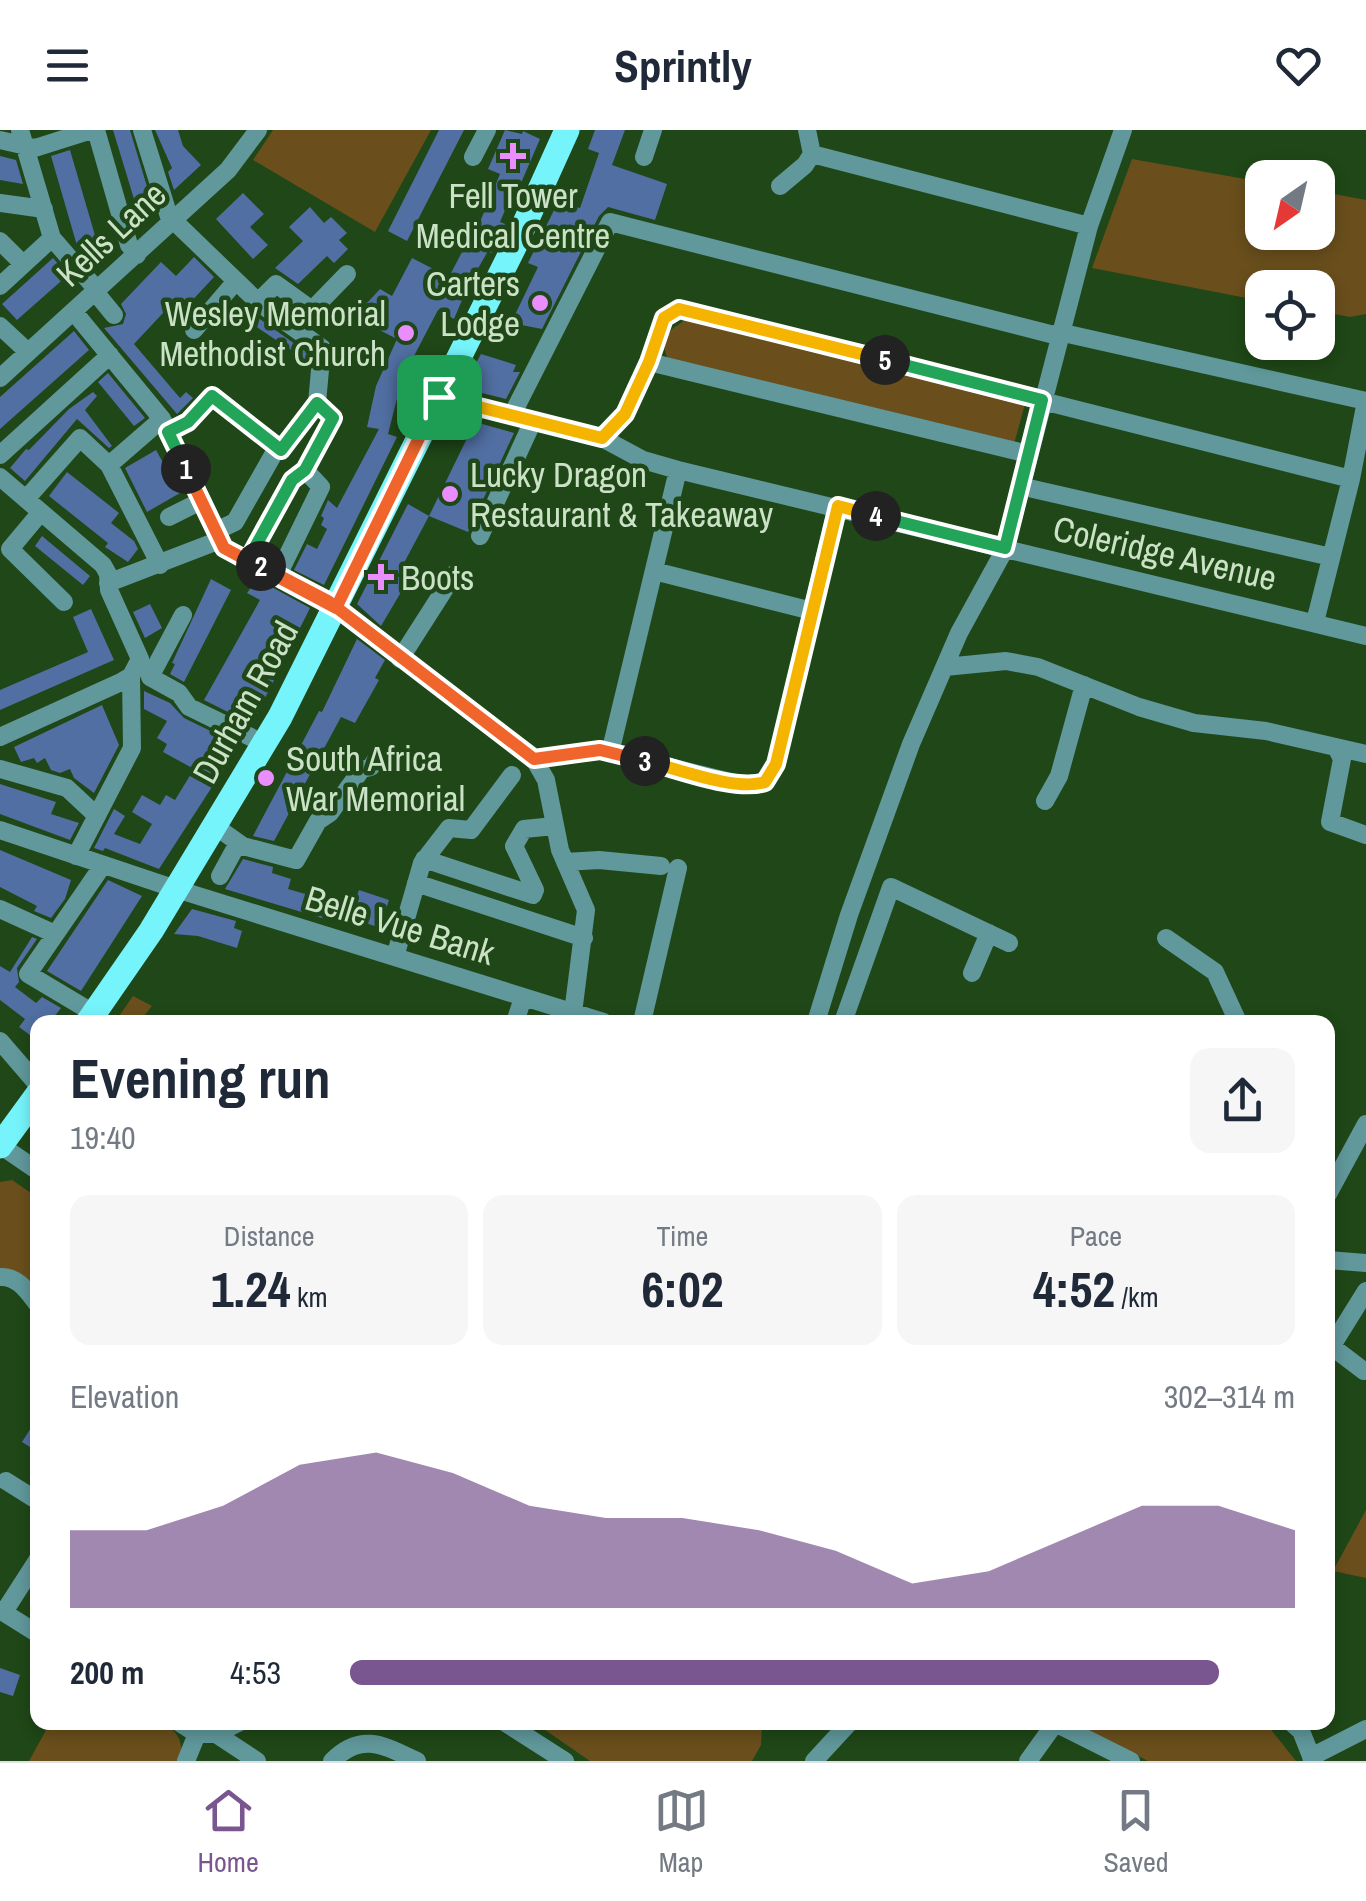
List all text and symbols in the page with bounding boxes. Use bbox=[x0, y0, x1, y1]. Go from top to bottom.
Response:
text: Sprintly bbox=[614, 35, 752, 96]
icon: menu bbox=[40, 38, 95, 93]
icon: heart bbox=[1271, 38, 1326, 93]
marker: Fell Tower Medical Centre bbox=[500, 143, 526, 169]
north arrow bbox=[1245, 160, 1335, 250]
map controls bbox=[1245, 160, 1335, 360]
street label: Kells Lane bbox=[46, 171, 176, 297]
place label: Fell Tower Medical Centre bbox=[416, 172, 610, 259]
place label: Carters Lodge bbox=[426, 260, 520, 347]
button: locate bbox=[1245, 270, 1335, 360]
place label: Wesley Memorial Methodist Church bbox=[159, 290, 386, 377]
marker: Carters Lodge bbox=[529, 292, 551, 314]
marker: Wesley Memorial Methodist Church bbox=[395, 322, 417, 344]
pin: 5 bbox=[860, 335, 910, 385]
text: 5 bbox=[879, 341, 891, 379]
pin bbox=[397, 355, 482, 440]
icon: arrive bbox=[412, 370, 467, 425]
pin: 1 bbox=[161, 444, 211, 494]
text: 1 bbox=[180, 450, 192, 488]
place label: Lucky Dragon Restaurant & Takeaway bbox=[470, 451, 774, 538]
marker: Lucky Dragon Restaurant & Takeaway bbox=[439, 483, 461, 505]
pin: 4 bbox=[851, 491, 901, 541]
text: 4 bbox=[870, 497, 882, 535]
street label: Coleridge Avenue bbox=[1049, 504, 1281, 602]
pin: 2 bbox=[236, 541, 286, 591]
text: 2 bbox=[255, 547, 267, 585]
place label: Boots bbox=[401, 554, 474, 601]
marker: Boots bbox=[370, 566, 392, 588]
street label: Durham Road bbox=[181, 612, 309, 792]
place label: South Africa War Memorial bbox=[286, 735, 465, 822]
pin: 3 bbox=[620, 736, 670, 786]
text: 3 bbox=[639, 742, 651, 780]
marker: South Africa War Memorial bbox=[255, 767, 277, 789]
street label: Belle Vue Bank bbox=[300, 874, 501, 976]
text: Evening run bbox=[70, 1041, 331, 1115]
button: share bbox=[1190, 1048, 1295, 1153]
text: 19:40 bbox=[70, 1116, 136, 1159]
text: Distance bbox=[224, 1217, 314, 1255]
text: Time bbox=[657, 1217, 708, 1255]
text: Pace bbox=[1070, 1217, 1122, 1255]
text: 1.24 bbox=[211, 1255, 291, 1323]
text: 6:02 bbox=[641, 1255, 724, 1323]
text: 4:52 bbox=[1033, 1255, 1115, 1323]
text: km bbox=[291, 1278, 328, 1316]
text: /km bbox=[1115, 1278, 1159, 1316]
text: Elevation bbox=[70, 1375, 179, 1418]
text: 302–314 m bbox=[1164, 1375, 1295, 1418]
text: 200 m bbox=[70, 1651, 144, 1694]
text: 4:53 bbox=[230, 1651, 281, 1694]
tab: Home bbox=[197, 1783, 259, 1881]
tab: Map bbox=[654, 1783, 709, 1881]
tab: Saved bbox=[1103, 1783, 1169, 1881]

